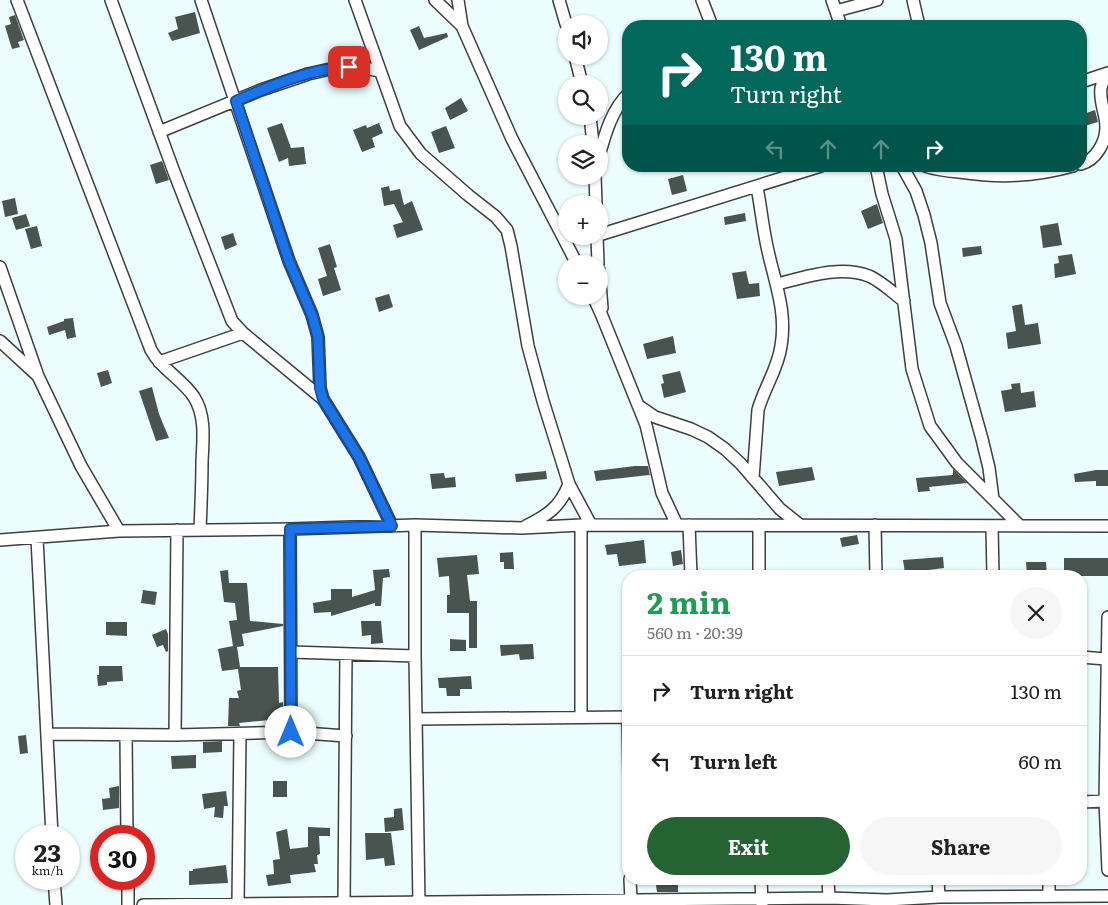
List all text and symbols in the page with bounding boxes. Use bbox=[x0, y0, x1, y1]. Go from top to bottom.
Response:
map controls bbox=[558, 15, 608, 305]
button: sound bbox=[558, 15, 608, 65]
text: 130 m bbox=[730, 30, 827, 82]
icon: right bbox=[647, 40, 712, 105]
pin bbox=[328, 46, 370, 88]
icon: arrive bbox=[335, 53, 363, 81]
button: search bbox=[558, 75, 608, 125]
text: Turn right bbox=[730, 77, 842, 110]
button: layers bbox=[558, 135, 608, 185]
icon: left bbox=[761, 135, 789, 163]
icon: ahead bbox=[814, 135, 842, 163]
icon: ahead bbox=[867, 135, 895, 163]
icon: right bbox=[920, 135, 948, 163]
button: + bbox=[558, 195, 608, 245]
button: − bbox=[558, 255, 608, 305]
text: 2 min bbox=[647, 579, 731, 623]
button: close bbox=[1010, 587, 1062, 639]
text: 560 m · 20:39 bbox=[647, 620, 743, 644]
icon: right bbox=[647, 677, 675, 705]
text: Turn right bbox=[690, 677, 794, 705]
text: 130 m bbox=[1011, 677, 1062, 705]
position arrow bbox=[264, 705, 316, 757]
icon: left bbox=[647, 747, 675, 775]
text: Turn left bbox=[690, 747, 777, 775]
text: 60 m bbox=[1019, 747, 1062, 775]
button: Exit bbox=[647, 817, 850, 875]
button: Share bbox=[860, 817, 1062, 875]
speed limit sign: 30 bbox=[90, 825, 155, 890]
text: 23 bbox=[34, 833, 61, 870]
text: km/h bbox=[32, 861, 63, 879]

